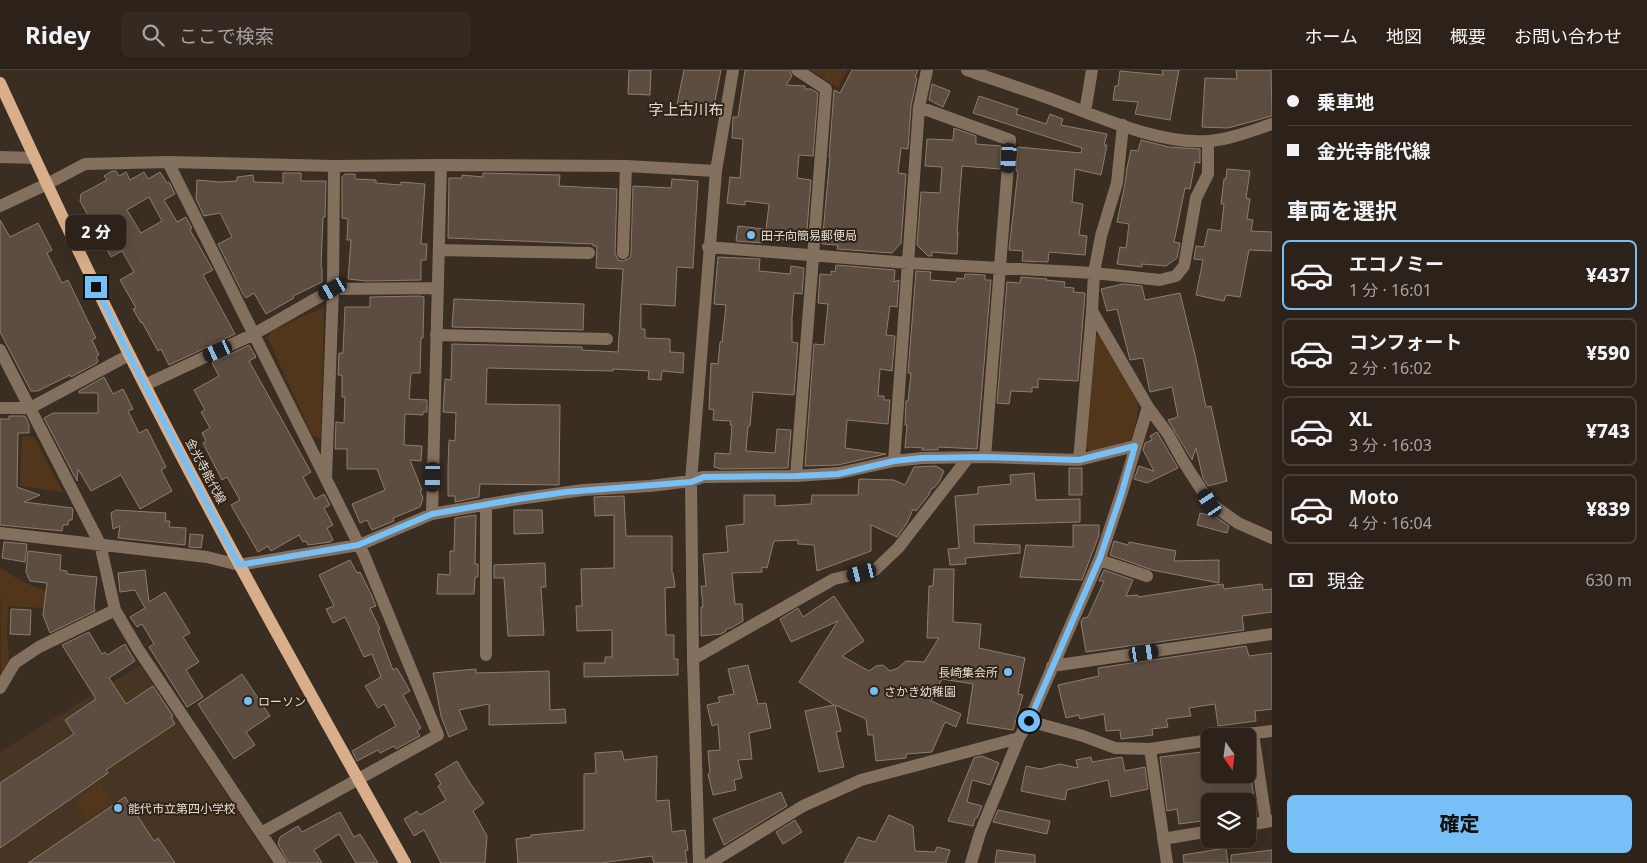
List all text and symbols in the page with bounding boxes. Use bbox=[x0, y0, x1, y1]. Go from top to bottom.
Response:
search box bbox=[121, 12, 471, 57]
text: Ridey bbox=[25, 18, 91, 51]
icon: search bbox=[139, 21, 167, 49]
text: ここで検索 bbox=[179, 23, 274, 49]
text: ホーム bbox=[1305, 24, 1358, 48]
text: 地図 bbox=[1386, 24, 1422, 48]
text: 概要 bbox=[1450, 24, 1486, 48]
text: お問い合わせ bbox=[1514, 24, 1622, 48]
text: 乗車地 bbox=[1317, 89, 1374, 115]
district label: 字上古川布 bbox=[648, 99, 724, 119]
text: 金光寺能代線 bbox=[1317, 138, 1431, 164]
car bbox=[1000, 143, 1017, 173]
text: 車両を選択 bbox=[1287, 195, 1397, 225]
callout: 2 分 bbox=[66, 214, 126, 250]
text: 2 分 bbox=[81, 221, 111, 243]
place label: 田子向簡易郵便局 bbox=[761, 227, 857, 244]
marker: 田子向簡易郵便局 bbox=[745, 229, 757, 241]
text: エコノミー bbox=[1349, 251, 1444, 277]
icon: car bbox=[1289, 253, 1334, 298]
text: ¥437 bbox=[1586, 262, 1630, 288]
car bbox=[316, 275, 349, 303]
route end bbox=[85, 276, 107, 298]
text: 1 分 · 16:01 bbox=[1349, 279, 1432, 301]
text: コンフォート bbox=[1349, 329, 1462, 355]
icon: car bbox=[1289, 331, 1334, 376]
car bbox=[201, 338, 234, 364]
text: ¥590 bbox=[1586, 340, 1630, 366]
text: 2 分 · 16:02 bbox=[1349, 357, 1432, 379]
text: XL bbox=[1349, 406, 1372, 432]
icon: car bbox=[1289, 409, 1334, 454]
text: ¥743 bbox=[1586, 418, 1630, 444]
text: 3 分 · 16:03 bbox=[1349, 434, 1432, 456]
street label: 金光寺能代線 bbox=[182, 435, 230, 507]
car bbox=[425, 462, 440, 492]
text: Moto bbox=[1349, 484, 1399, 510]
car bbox=[1195, 486, 1224, 520]
icon: car bbox=[1289, 487, 1334, 532]
text: ¥839 bbox=[1586, 496, 1630, 522]
text: 4 分 · 16:04 bbox=[1349, 512, 1432, 534]
car bbox=[845, 562, 878, 584]
icon: cash bbox=[1287, 566, 1315, 594]
text: 現金 bbox=[1327, 568, 1365, 594]
text: 630 m bbox=[1585, 569, 1632, 591]
car bbox=[1128, 643, 1159, 663]
place label: 長崎集会所 bbox=[938, 664, 998, 681]
marker: 長崎集会所 bbox=[1002, 666, 1014, 678]
place label: さかき幼稚園 bbox=[884, 683, 956, 700]
marker: さかき幼稚園 bbox=[868, 685, 880, 697]
place label: ローソン bbox=[258, 693, 306, 710]
marker: ローソン bbox=[242, 695, 254, 707]
route start bbox=[1018, 710, 1040, 732]
north arrow bbox=[1201, 728, 1256, 782]
map controls bbox=[1201, 728, 1256, 848]
button: layers bbox=[1201, 793, 1256, 848]
button: 確定 bbox=[1287, 795, 1632, 853]
place label: 能代市立第四小学校 bbox=[128, 800, 236, 817]
marker: 能代市立第四小学校 bbox=[112, 802, 124, 814]

